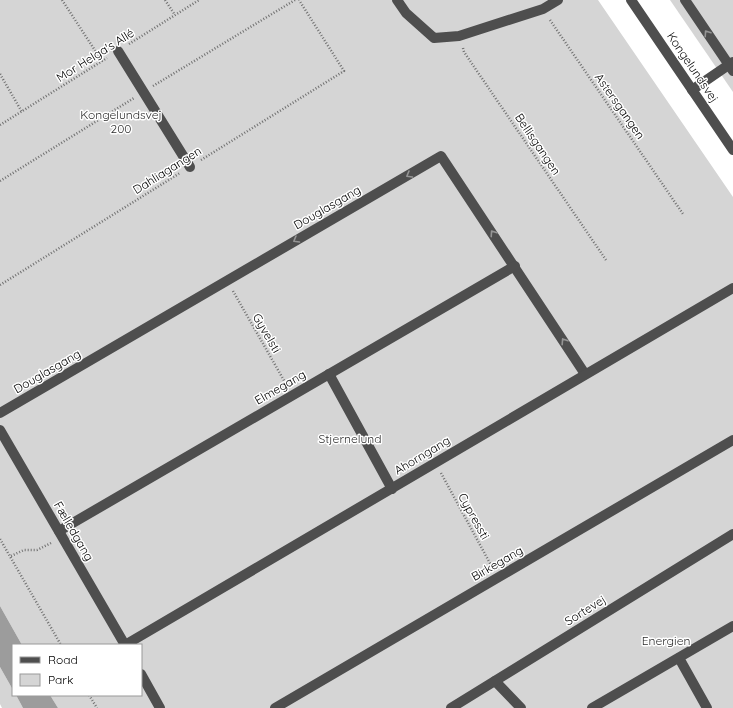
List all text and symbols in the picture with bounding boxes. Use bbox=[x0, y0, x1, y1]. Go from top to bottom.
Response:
street label: Mor Helga's Allé bbox=[53, 25, 137, 85]
street label: Kongelundsvej bbox=[664, 29, 722, 105]
one-way arrow bbox=[705, 30, 712, 37]
street label: Astersgangen bbox=[592, 70, 648, 142]
park label: Kongelundsvej 200 bbox=[80, 107, 162, 136]
street label: Bellisgangen bbox=[512, 110, 564, 178]
street label: Dahliagangen bbox=[130, 143, 204, 197]
one-way arrow bbox=[406, 170, 413, 177]
street label: Douglasgang bbox=[291, 182, 363, 232]
one-way arrow bbox=[490, 230, 497, 237]
one-way arrow bbox=[293, 236, 300, 243]
street label: Gyvelsti bbox=[250, 311, 284, 355]
one-way arrow bbox=[561, 338, 569, 345]
street label: Douglasgang bbox=[11, 346, 83, 396]
street label: Elmegang bbox=[252, 366, 308, 408]
park label: Stjernelund bbox=[319, 431, 381, 446]
street label: Ahorngang bbox=[391, 432, 453, 478]
street label: Cypressti bbox=[455, 490, 493, 542]
street label: Fælledgang bbox=[51, 499, 97, 563]
street label: Birkegang bbox=[469, 542, 525, 584]
street label: Sortevej bbox=[562, 592, 608, 628]
park label: Energien bbox=[642, 633, 690, 648]
legend bbox=[12, 644, 142, 696]
text: Road bbox=[48, 652, 78, 667]
text: Park bbox=[48, 672, 73, 687]

